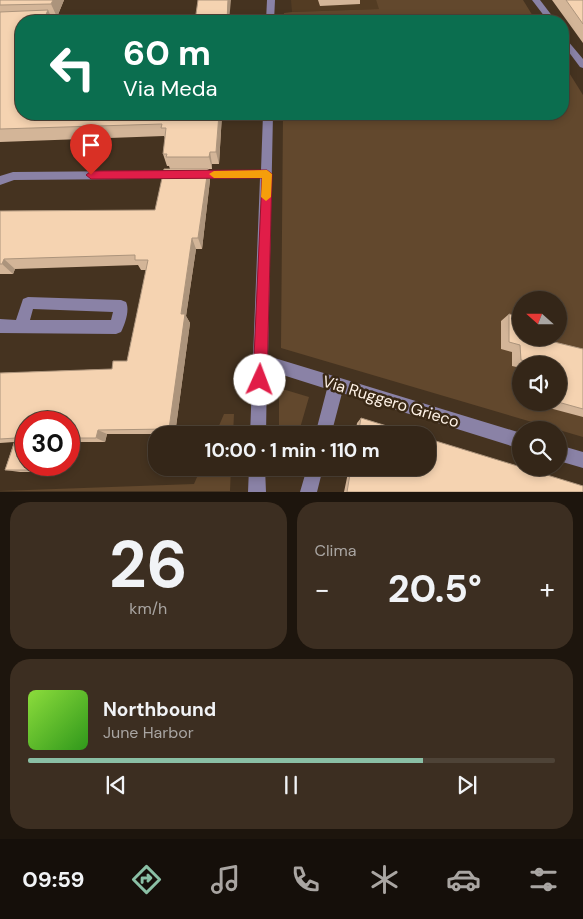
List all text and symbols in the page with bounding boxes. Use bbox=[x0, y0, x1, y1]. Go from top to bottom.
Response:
text: 60 m bbox=[123, 30, 211, 76]
icon: left bbox=[40, 35, 105, 100]
text: Via Meda bbox=[123, 74, 218, 103]
pin bbox=[70, 124, 112, 175]
icon: arrive bbox=[77, 131, 105, 159]
north arrow bbox=[512, 291, 568, 346]
map controls bbox=[512, 291, 567, 476]
position arrow bbox=[233, 353, 285, 405]
button: sound bbox=[512, 356, 567, 411]
street label: Via Ruggero Grieco bbox=[320, 371, 462, 432]
speed limit sign: 30 bbox=[15, 411, 80, 476]
button: search bbox=[512, 421, 567, 476]
text: 10:00 · 1 min · 110 m bbox=[204, 438, 380, 463]
text: 26 bbox=[109, 523, 188, 607]
text: Clima bbox=[315, 540, 356, 561]
text: 20.5° bbox=[388, 564, 482, 614]
text: − bbox=[315, 571, 330, 608]
text: + bbox=[540, 571, 555, 608]
text: km/h bbox=[129, 598, 167, 619]
text: Northbound bbox=[103, 697, 216, 722]
text: June Harbor bbox=[103, 722, 194, 743]
icon: previous bbox=[102, 771, 130, 799]
icon: pause bbox=[277, 771, 305, 799]
icon: next bbox=[453, 771, 481, 799]
icon: directions bbox=[129, 862, 164, 897]
icon: music bbox=[208, 862, 243, 897]
icon: phone bbox=[288, 862, 323, 897]
icon: climate bbox=[367, 862, 402, 897]
icon: car bbox=[446, 862, 481, 897]
icon: filters bbox=[526, 862, 561, 897]
text: 09:59 bbox=[22, 865, 84, 894]

